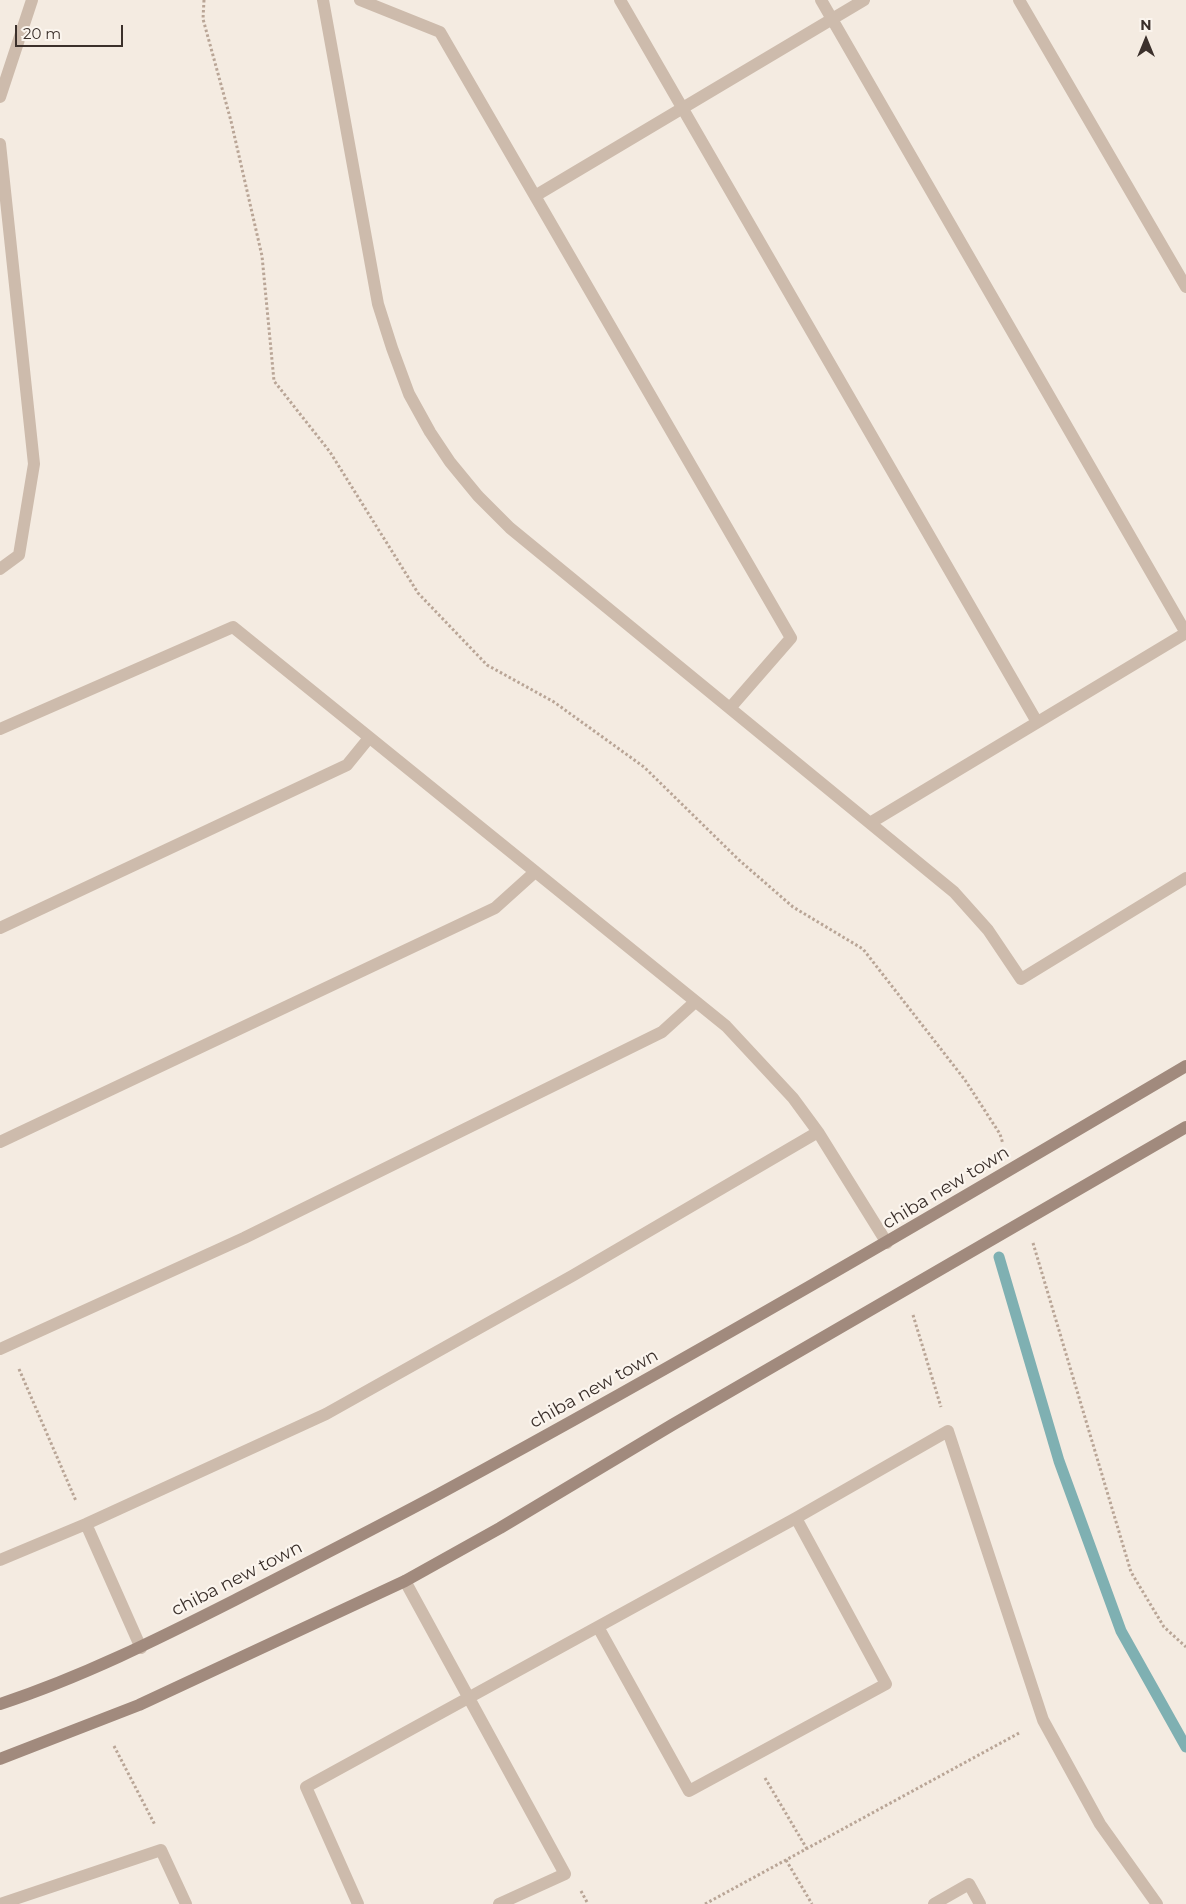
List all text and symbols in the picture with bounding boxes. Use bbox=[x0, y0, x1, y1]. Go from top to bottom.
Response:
scale bar bbox=[18, 15, 125, 47]
north arrow bbox=[1121, 15, 1171, 65]
text: N bbox=[1140, 16, 1152, 34]
text: 20 m bbox=[23, 24, 61, 43]
street label: chiba new town bbox=[879, 1142, 1013, 1234]
street label: chiba new town bbox=[526, 1345, 662, 1433]
street label: chiba new town bbox=[168, 1537, 306, 1621]

